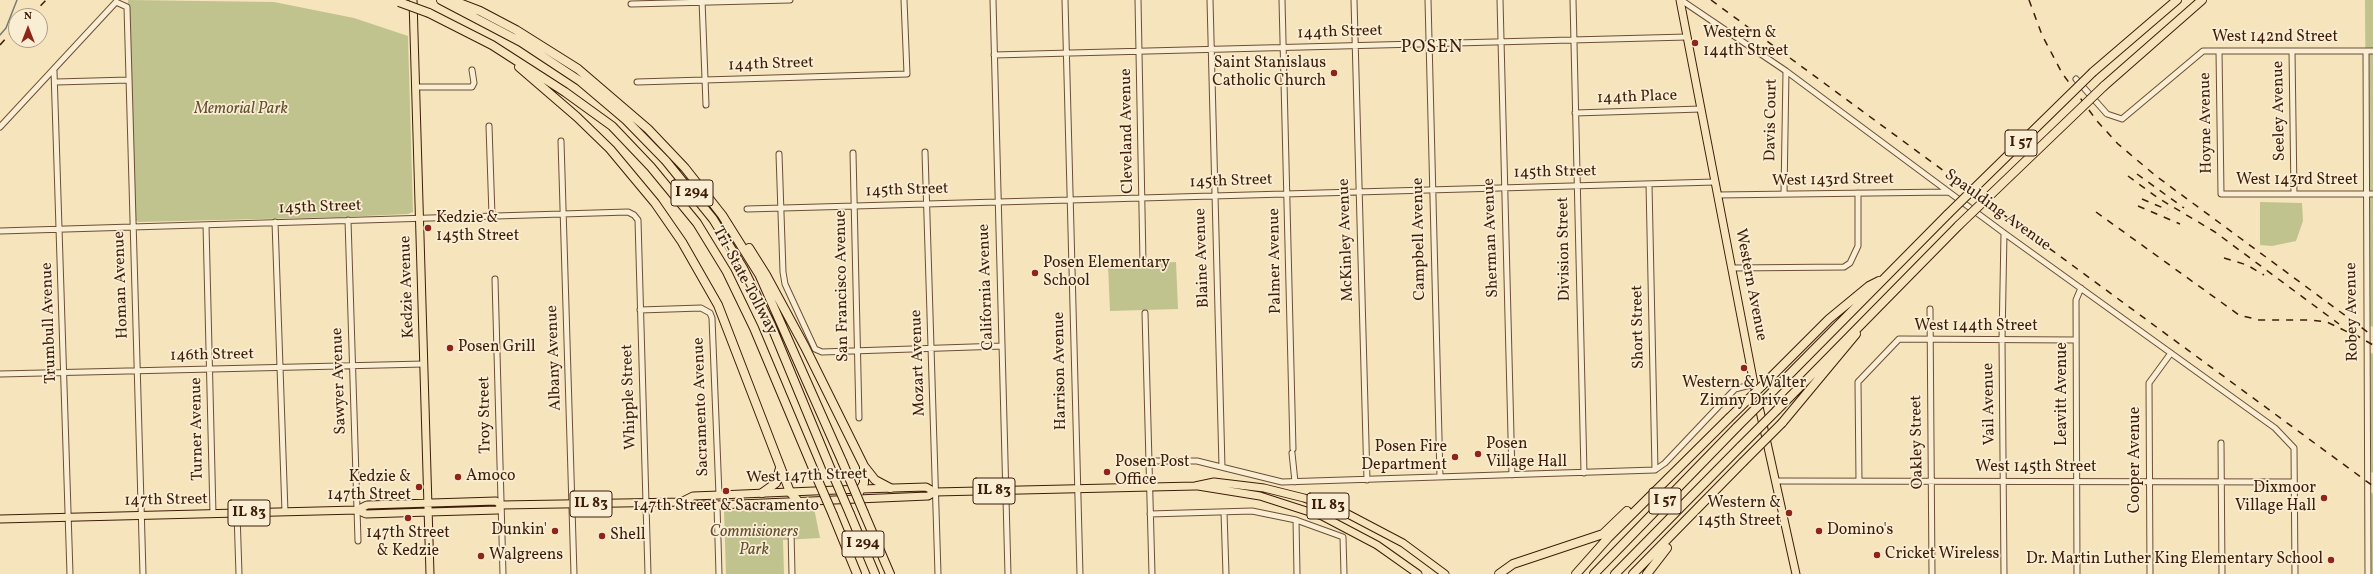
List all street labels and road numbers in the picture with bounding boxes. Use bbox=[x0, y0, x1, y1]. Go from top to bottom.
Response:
street label: 144th Street bbox=[1297, 22, 1383, 44]
street label: West 142nd Street bbox=[2212, 28, 2338, 48]
street label: 144th Street bbox=[728, 54, 814, 76]
street label: Seeley Avenue bbox=[2270, 61, 2290, 161]
street label: Cleveland Avenue bbox=[1117, 68, 1139, 194]
street label: Hoyne Avenue bbox=[2197, 72, 2217, 174]
street label: Davis Court bbox=[1762, 78, 1782, 162]
street label: 144th Place bbox=[1596, 87, 1678, 109]
road number: I 57 bbox=[2005, 130, 2037, 156]
street label: 145th Street bbox=[1513, 163, 1597, 183]
street label: Spaulding Avenue bbox=[1940, 166, 2054, 256]
street label: West 143rd Street bbox=[1772, 170, 1894, 192]
street label: 145th Street bbox=[1189, 171, 1273, 193]
street label: West 143rd Street bbox=[2236, 171, 2358, 191]
street label: Campbell Avenue bbox=[1409, 177, 1431, 301]
street label: McKinley Avenue bbox=[1335, 178, 1359, 302]
street label: Sherman Avenue bbox=[1480, 178, 1504, 298]
road number: I 294 bbox=[671, 180, 713, 206]
street label: 145th Street bbox=[865, 180, 949, 202]
street label: 145th Street bbox=[278, 197, 362, 219]
street label: Division Street bbox=[1554, 197, 1576, 301]
street label: Blaine Avenue bbox=[1192, 208, 1214, 308]
street label: Palmer Avenue bbox=[1265, 208, 1287, 314]
street label: San Francisco Avenue bbox=[832, 210, 854, 362]
street label: Tri-State Tollway bbox=[707, 223, 781, 339]
street label: California Avenue bbox=[975, 223, 999, 351]
street label: Western Avenue bbox=[1730, 227, 1770, 343]
street label: Homan Avenue bbox=[111, 231, 133, 339]
street label: Kedzie Avenue bbox=[397, 235, 419, 339]
street label: Trumbull Avenue bbox=[38, 262, 62, 384]
street label: Robey Avenue bbox=[2343, 262, 2363, 362]
street label: Short Street bbox=[1629, 285, 1649, 369]
street label: Albany Avenue bbox=[544, 305, 566, 411]
street label: Mozart Avenue bbox=[908, 309, 930, 417]
street label: Harrison Avenue bbox=[1050, 311, 1072, 431]
street label: West 144th Street bbox=[1914, 317, 2038, 337]
street label: Sawyer Avenue bbox=[329, 327, 351, 435]
street label: Sacramento Avenue bbox=[690, 337, 714, 477]
street label: Leavitt Avenue bbox=[2053, 342, 2073, 446]
street label: Whipple Street bbox=[619, 344, 641, 450]
street label: 146th Street bbox=[170, 346, 254, 366]
street label: Vail Avenue bbox=[1980, 363, 2000, 445]
street label: Troy Street bbox=[476, 376, 496, 454]
street label: Turner Avenue bbox=[187, 377, 209, 481]
street label: Oakley Street bbox=[1908, 395, 1928, 489]
street label: Cooper Avenue bbox=[2126, 407, 2146, 513]
street label: West 145th Street bbox=[1975, 458, 2097, 478]
street label: West 147th Street bbox=[746, 465, 868, 489]
road number: IL 83 bbox=[973, 478, 1015, 504]
road number: I 57 bbox=[1649, 488, 1681, 514]
street label: 147th Street bbox=[124, 491, 208, 511]
road number: IL 83 bbox=[570, 491, 612, 517]
road number: IL 83 bbox=[1307, 493, 1349, 519]
road number: IL 83 bbox=[228, 500, 270, 526]
road number: I 294 bbox=[842, 531, 884, 557]

